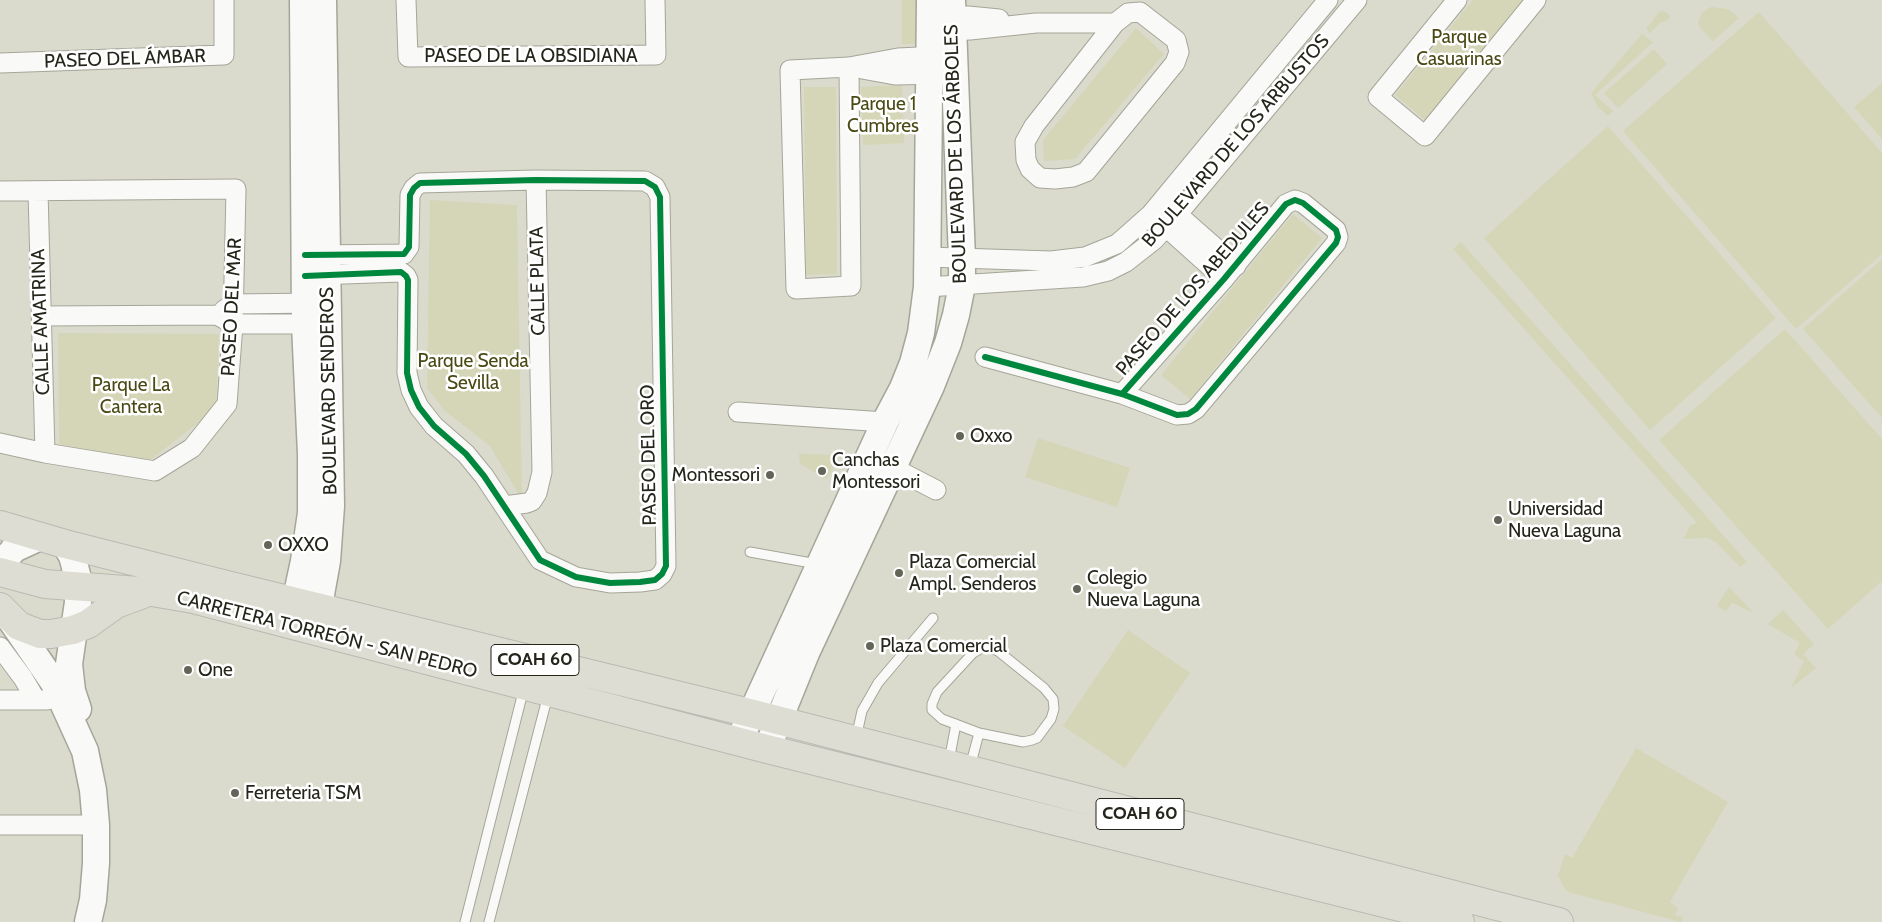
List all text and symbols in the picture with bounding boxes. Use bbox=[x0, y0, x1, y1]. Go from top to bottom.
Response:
street label: BOULEVARD DE LOS ÁRBOLES bbox=[940, 24, 972, 284]
park label: Parque Casuarinas bbox=[1416, 26, 1502, 70]
street label: BOULEVARD DE LOS ARBUSTOS bbox=[1137, 30, 1335, 252]
street label: PASEO DEL ÁMBAR bbox=[44, 45, 206, 73]
street label: PASEO DE LA OBSIDIANA bbox=[424, 45, 638, 67]
park label: Parque 1 Cumbres bbox=[847, 93, 919, 137]
street label: PASEO DE LOS ABEDULES bbox=[1112, 198, 1274, 380]
street label: CALLE PLATA bbox=[526, 226, 550, 336]
street label: PASEO DEL MAR bbox=[217, 237, 247, 377]
street label: CALLE AMATRINA bbox=[27, 248, 55, 396]
street label: BOULEVARD SENDEROS bbox=[316, 287, 342, 495]
park label: Parque Senda Sevilla bbox=[417, 350, 529, 394]
park label: Parque La Cantera bbox=[92, 374, 170, 418]
street label: PASEO DEL ORO bbox=[636, 384, 662, 526]
place label: Oxxo bbox=[970, 425, 1013, 447]
marker: Oxxo bbox=[954, 430, 966, 442]
place label: Canchas Montessori bbox=[832, 449, 920, 493]
place label: Montessori bbox=[672, 464, 760, 486]
marker: Canchas Montessori bbox=[816, 465, 828, 477]
marker: Montessori bbox=[764, 469, 776, 481]
place label: Universidad Nueva Laguna bbox=[1508, 498, 1621, 542]
marker: Universidad Nueva Laguna bbox=[1492, 514, 1504, 526]
place label: OXXO bbox=[278, 534, 329, 556]
marker: OXXO bbox=[262, 539, 274, 551]
place label: Plaza Comercial Ampl. Senderos bbox=[909, 551, 1036, 595]
marker: Plaza Comercial Ampl. Senderos bbox=[893, 567, 905, 579]
place label: Colegio Nueva Laguna bbox=[1087, 567, 1200, 611]
marker: Colegio Nueva Laguna bbox=[1071, 583, 1083, 595]
street label: CARRETERA TORREÓN - SAN PEDRO bbox=[174, 587, 480, 683]
place label: Plaza Comercial bbox=[880, 635, 1007, 657]
marker: Plaza Comercial bbox=[864, 640, 876, 652]
road number: COAH 60 bbox=[491, 644, 579, 676]
place label: One bbox=[198, 659, 233, 681]
marker: One bbox=[182, 664, 194, 676]
place label: Ferreteria TSM bbox=[245, 782, 361, 804]
marker: Ferreteria TSM bbox=[229, 787, 241, 799]
road number: COAH 60 bbox=[1096, 799, 1184, 830]

